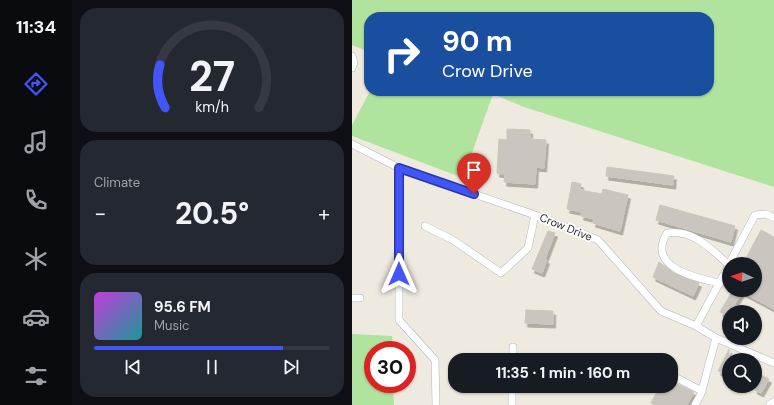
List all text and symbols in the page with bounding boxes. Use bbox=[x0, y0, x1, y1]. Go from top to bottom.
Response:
text: 11:34 bbox=[16, 15, 56, 39]
text: 90 m bbox=[442, 23, 512, 60]
icon: right bbox=[376, 28, 428, 80]
text: 27 bbox=[189, 50, 235, 104]
text: Crow Drive bbox=[442, 59, 533, 83]
icon: directions bbox=[22, 70, 50, 98]
text: km/h bbox=[195, 98, 229, 116]
icon: music bbox=[22, 128, 50, 156]
pin bbox=[457, 153, 491, 194]
icon: arrive bbox=[463, 159, 485, 181]
text: Climate bbox=[94, 174, 140, 191]
icon: phone bbox=[22, 186, 50, 214]
text: 20.5° bbox=[175, 194, 249, 233]
text: − bbox=[94, 199, 106, 228]
text: + bbox=[318, 199, 330, 228]
street label: Crow Drive bbox=[538, 210, 594, 244]
icon: climate bbox=[22, 245, 50, 273]
position arrow bbox=[378, 253, 420, 295]
north arrow bbox=[722, 257, 762, 297]
map controls bbox=[722, 257, 762, 393]
text: 95.6 FM bbox=[154, 297, 211, 317]
icon: car bbox=[22, 303, 50, 331]
button: sound bbox=[722, 305, 762, 345]
text: Music bbox=[154, 317, 189, 334]
speed limit sign: 30 bbox=[364, 341, 416, 393]
button: search bbox=[722, 353, 762, 393]
icon: previous bbox=[122, 356, 144, 378]
icon: pause bbox=[201, 356, 223, 378]
icon: next bbox=[280, 356, 302, 378]
icon: filters bbox=[22, 362, 50, 390]
text: 11:35 · 1 min · 160 m bbox=[496, 363, 630, 383]

